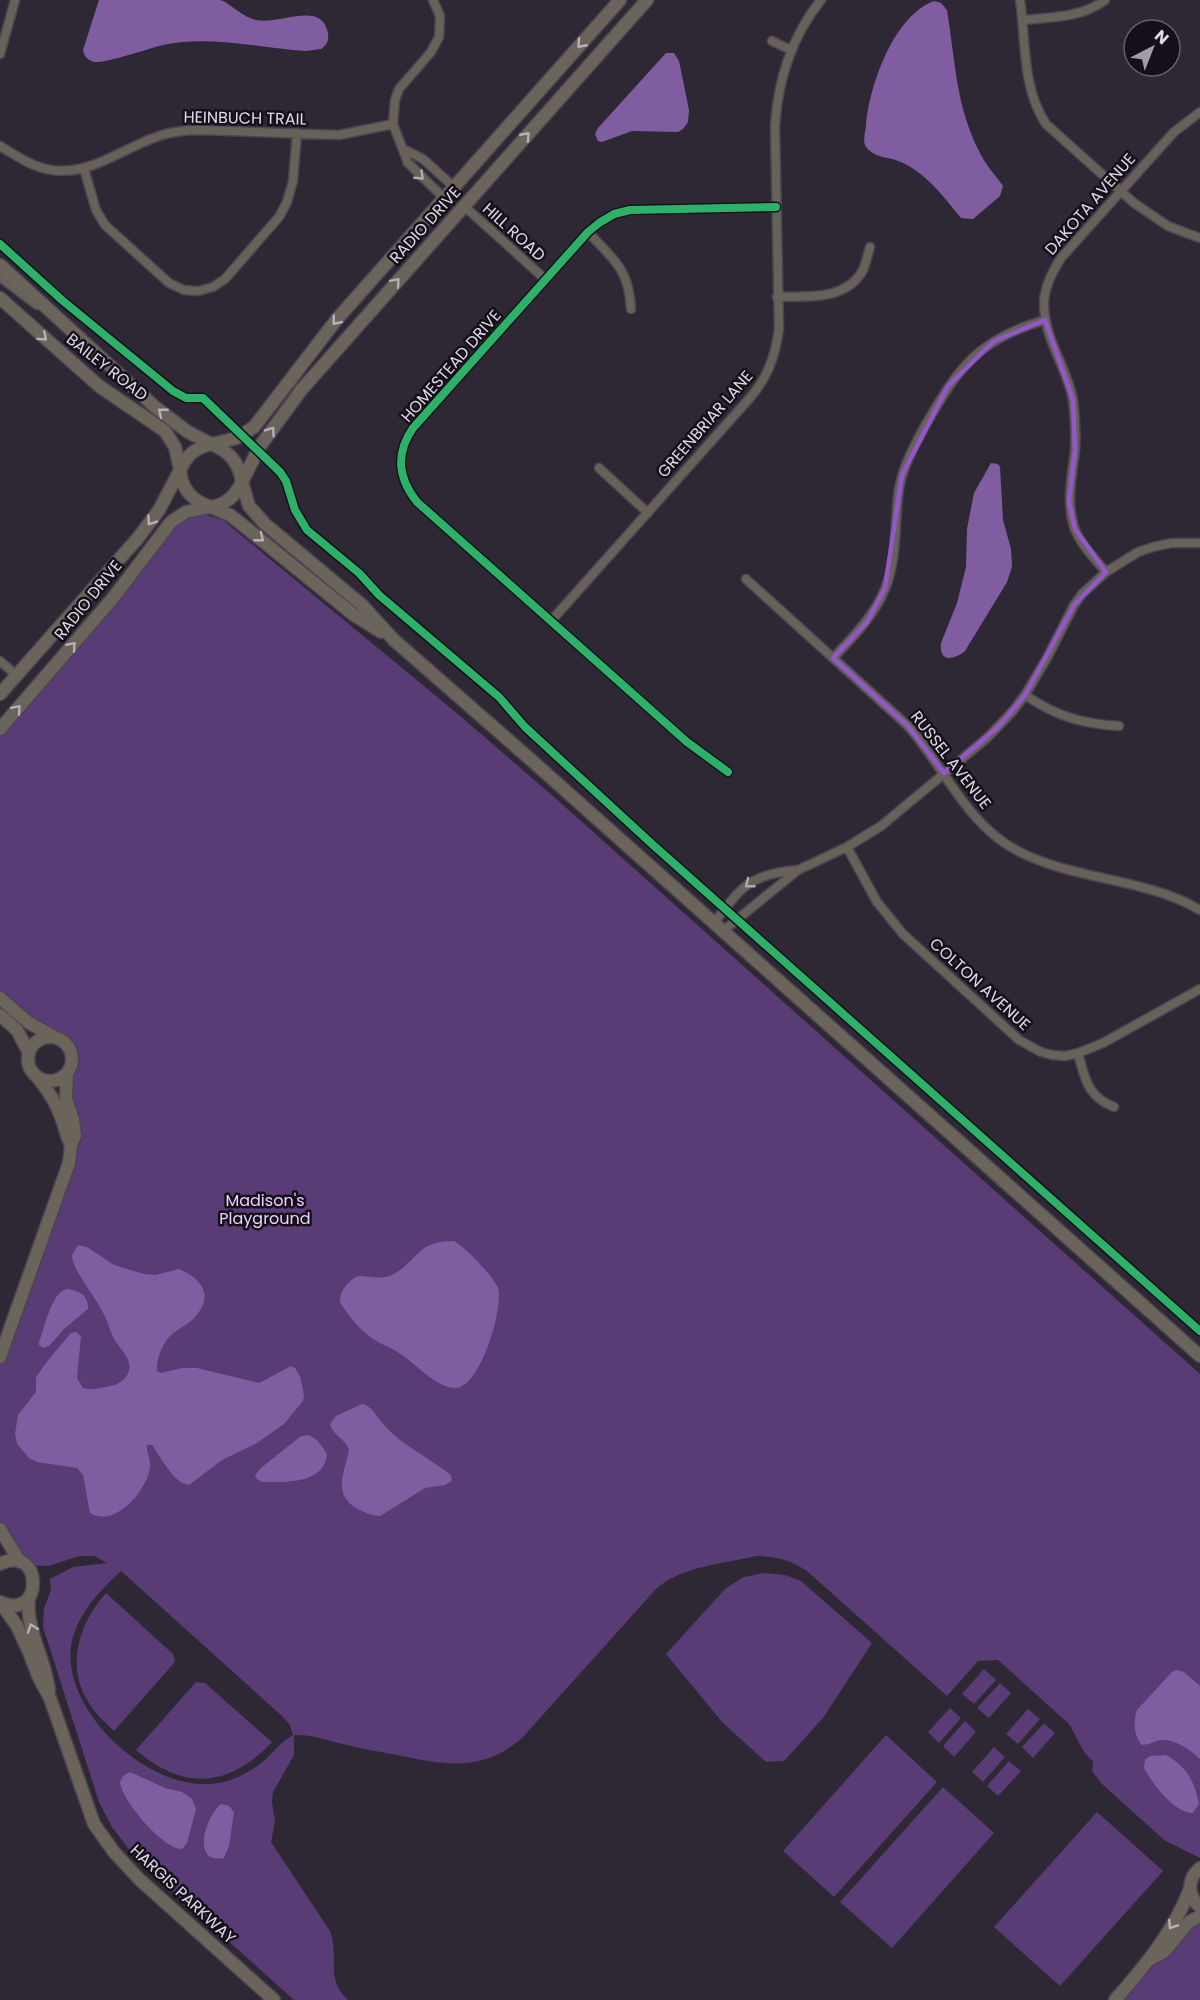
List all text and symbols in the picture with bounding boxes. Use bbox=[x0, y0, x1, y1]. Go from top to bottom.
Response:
north arrow bbox=[1122, 18, 1182, 78]
text: N bbox=[1150, 25, 1174, 50]
one-way arrow bbox=[577, 37, 588, 48]
street label: HEINBUCH TRAIL bbox=[183, 105, 307, 131]
one-way arrow bbox=[519, 132, 530, 143]
street label: DAKOTA AVENUE bbox=[1039, 148, 1141, 260]
one-way arrow bbox=[413, 169, 424, 180]
street label: RADIO DRIVE bbox=[384, 181, 466, 269]
street label: HILL ROAD bbox=[478, 198, 550, 266]
one-way arrow bbox=[389, 278, 400, 289]
street label: HOMESTEAD DRIVE bbox=[396, 305, 506, 427]
one-way arrow bbox=[332, 314, 343, 325]
street label: BAILEY ROAD bbox=[61, 328, 153, 406]
one-way arrow bbox=[37, 330, 47, 341]
street label: GREENBRIAR LANE bbox=[652, 365, 758, 483]
one-way arrow bbox=[158, 409, 169, 420]
one-way arrow bbox=[264, 426, 275, 437]
one-way arrow bbox=[147, 514, 158, 525]
one-way arrow bbox=[253, 530, 264, 541]
street label: RADIO DRIVE bbox=[49, 555, 127, 645]
one-way arrow bbox=[65, 642, 76, 653]
one-way arrow bbox=[10, 706, 21, 716]
street label: RUSSEL AVENUE bbox=[905, 706, 997, 814]
one-way arrow bbox=[745, 877, 756, 888]
street label: COLTON AVENUE bbox=[924, 932, 1036, 1036]
park label: Madison's Playground bbox=[219, 1189, 311, 1230]
one-way arrow bbox=[26, 1623, 39, 1634]
street label: HARGIS PARKWAY bbox=[125, 1839, 241, 1949]
one-way arrow bbox=[1168, 1919, 1179, 1930]

